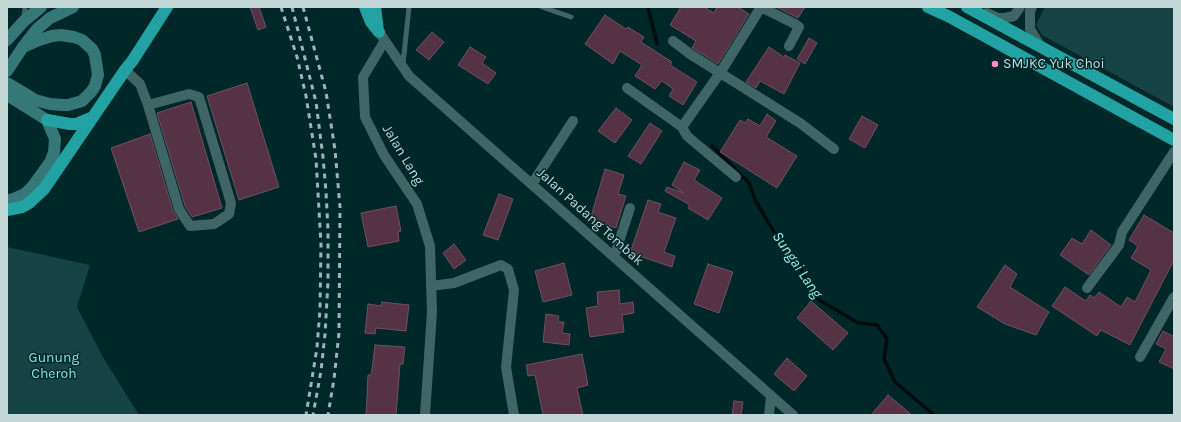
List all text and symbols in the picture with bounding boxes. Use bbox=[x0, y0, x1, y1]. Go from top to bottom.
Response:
place label: SMJKC Yuk Choi bbox=[1003, 56, 1105, 72]
marker: SMJKC Yuk Choi bbox=[990, 59, 1000, 69]
street label: Jalan Lang bbox=[378, 122, 428, 188]
street label: Jalan Padang Tembak bbox=[533, 165, 647, 269]
water label: Sungai Lang bbox=[768, 228, 826, 302]
park label: Gunung Cheroh bbox=[29, 350, 79, 382]

